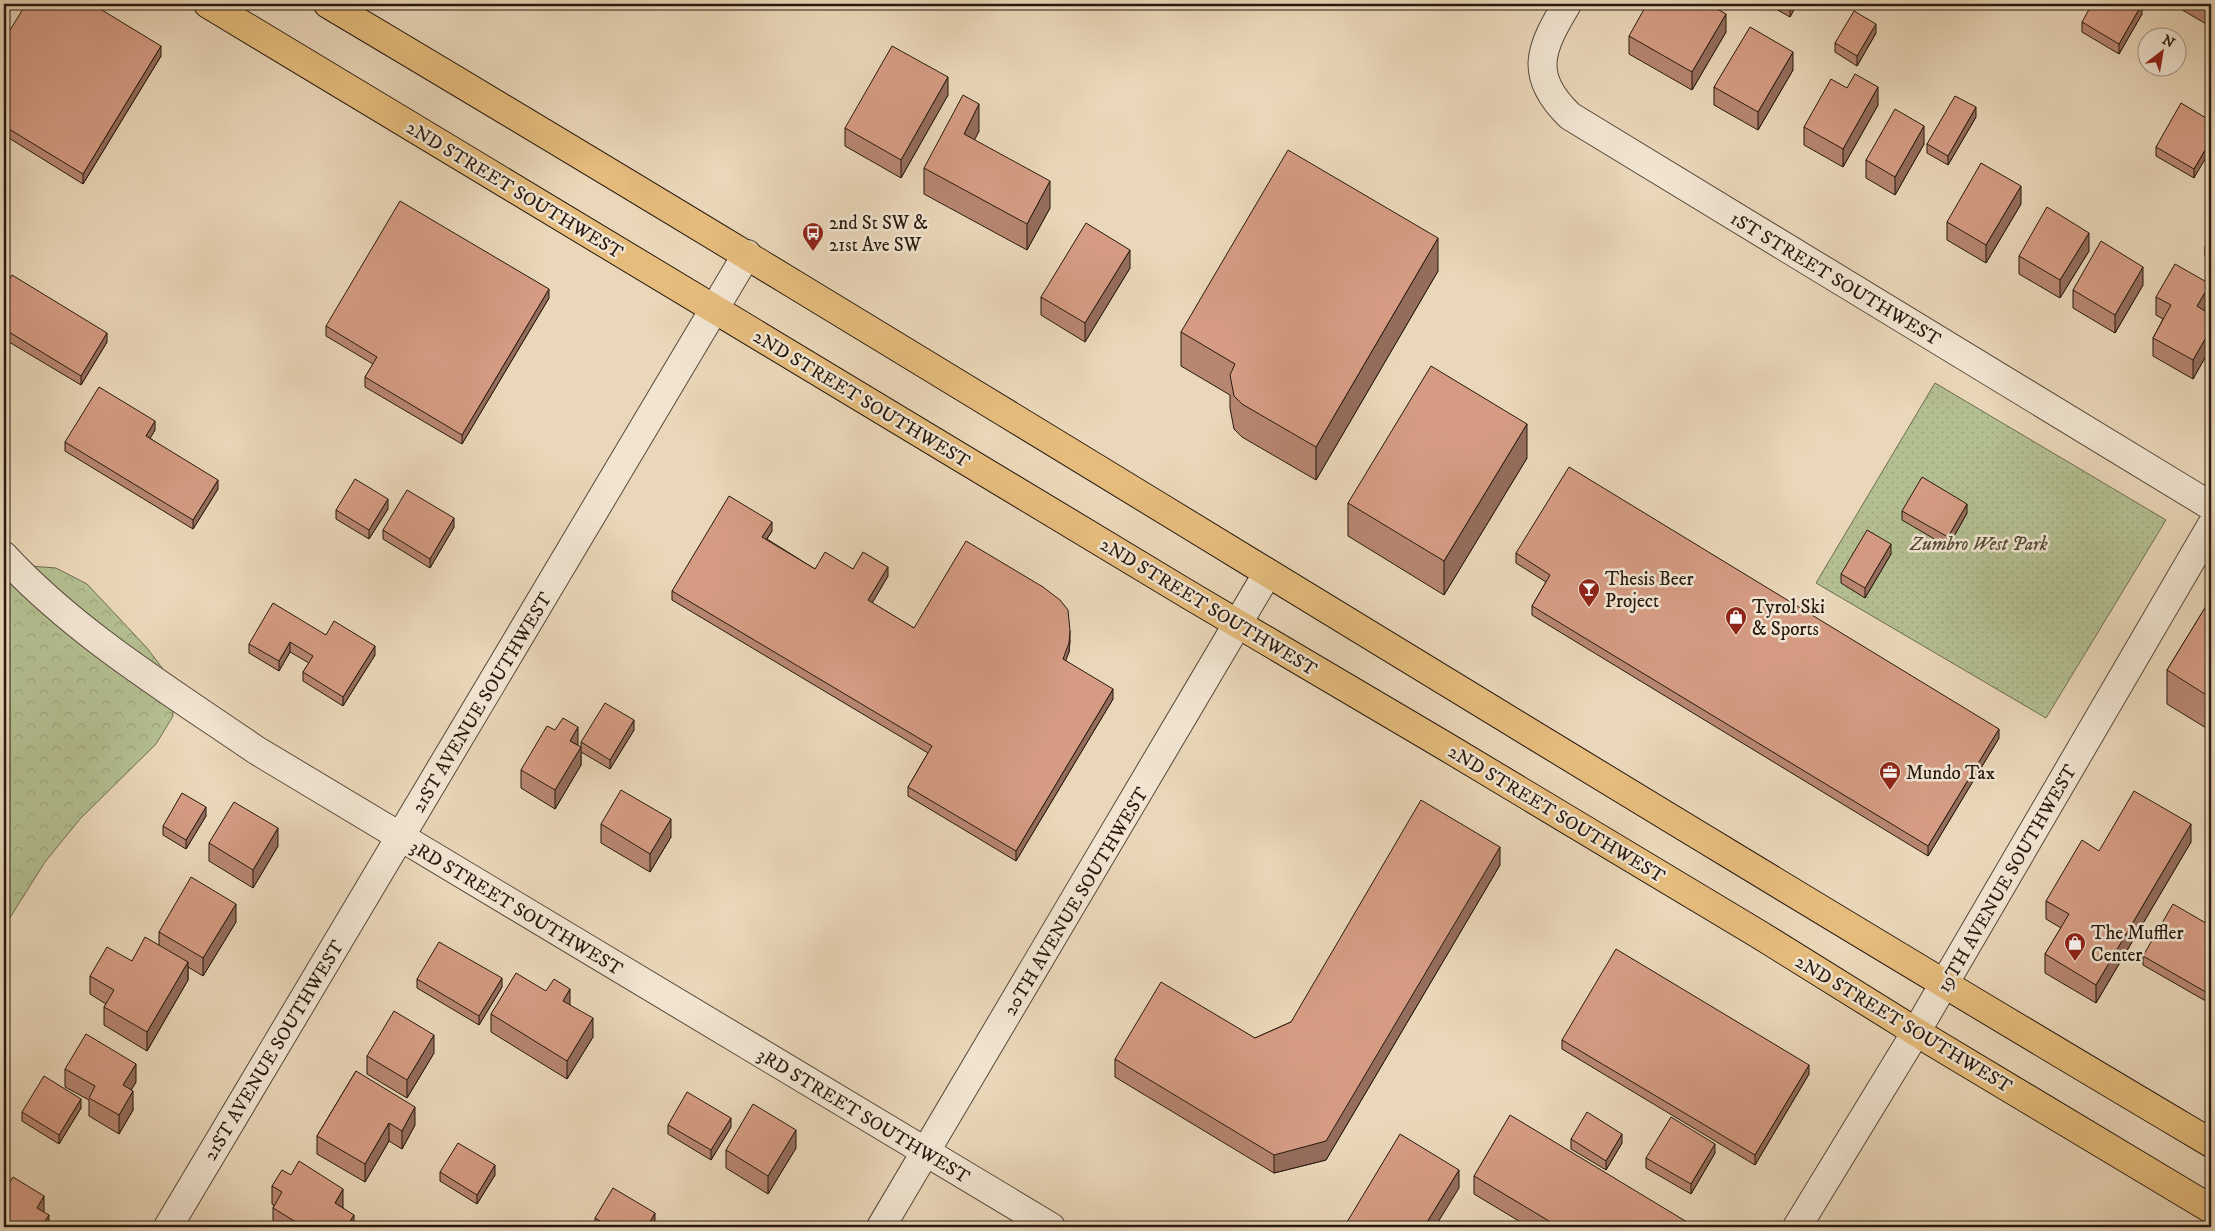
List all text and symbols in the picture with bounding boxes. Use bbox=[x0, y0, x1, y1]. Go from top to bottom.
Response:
north arrow bbox=[2138, 28, 2188, 78]
text: N bbox=[2159, 31, 2178, 53]
street label: 2ND STREET SOUTHWEST bbox=[402, 116, 627, 265]
street label: 1ST STREET SOUTHWEST bbox=[1726, 207, 1945, 352]
place label: 2nd St SW & 21st Ave SW bbox=[829, 212, 928, 257]
bus stop icon: 2nd St SW & 21st Ave SW bbox=[801, 221, 825, 252]
street label: 2ND STREET SOUTHWEST bbox=[749, 325, 974, 474]
street label: 2ND STREET SOUTHWEST bbox=[1096, 533, 1321, 682]
park label: Zumbro West Park bbox=[1909, 533, 2048, 556]
place label: Thesis Beer Project bbox=[1605, 568, 1694, 613]
bar icon: Thesis Beer Project bbox=[1577, 577, 1601, 608]
street label: 21ST AVENUE SOUTHWEST bbox=[407, 588, 558, 817]
place label: Tyrol Ski & Sports bbox=[1752, 596, 1825, 641]
shop icon: Tyrol Ski & Sports bbox=[1724, 605, 1748, 636]
street label: 2ND STREET SOUTHWEST bbox=[1444, 740, 1669, 889]
office icon: Mundo Tax bbox=[1878, 760, 1902, 791]
street label: 19TH AVENUE SOUTHWEST bbox=[1933, 760, 2082, 997]
place label: Mundo Tax bbox=[1906, 762, 1996, 785]
street label: 20TH AVENUE SOUTHWEST bbox=[999, 783, 1154, 1020]
street label: 3RD STREET SOUTHWEST bbox=[406, 836, 627, 981]
place label: The Muffler Center bbox=[2091, 922, 2184, 967]
shop icon: The Muffler Center bbox=[2063, 931, 2087, 962]
street label: 21ST AVENUE SOUTHWEST bbox=[199, 936, 350, 1165]
street label: 2ND STREET SOUTHWEST bbox=[1791, 950, 2016, 1099]
street label: 3RD STREET SOUTHWEST bbox=[753, 1044, 974, 1189]

